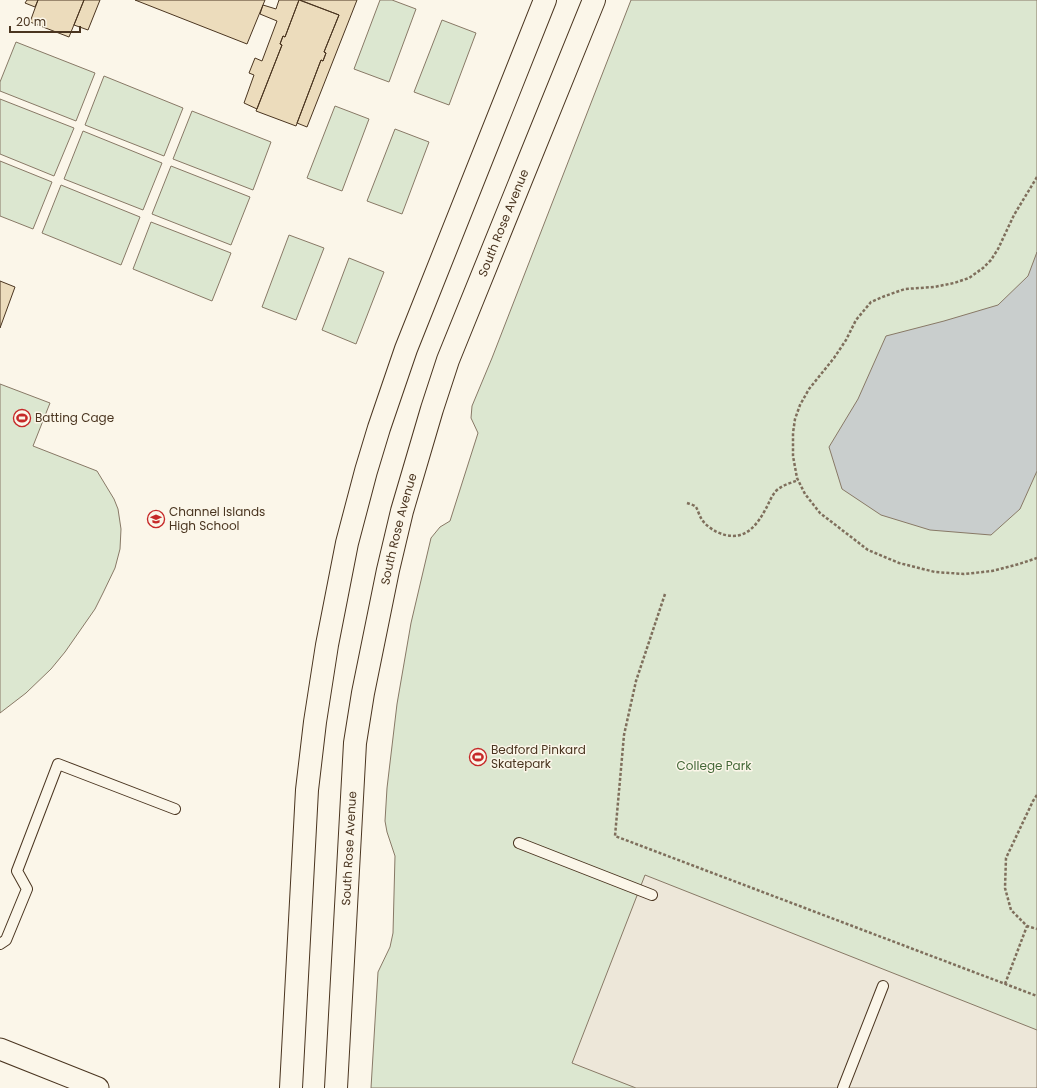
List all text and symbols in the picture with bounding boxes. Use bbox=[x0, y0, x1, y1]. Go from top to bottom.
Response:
scale bar bbox=[10, 8, 80, 34]
text: 20 m bbox=[16, 13, 46, 30]
street label: South Rose Avenue bbox=[474, 166, 533, 279]
sports icon: Batting Cage bbox=[12, 408, 32, 428]
place label: Batting Cage bbox=[35, 409, 114, 426]
street label: South Rose Avenue bbox=[376, 471, 421, 586]
place label: Channel Islands High School bbox=[169, 503, 265, 534]
school or university icon: Channel Islands High School bbox=[146, 509, 166, 529]
place label: Bedford Pinkard Skatepark bbox=[491, 741, 586, 772]
sports icon: Bedford Pinkard Skatepark bbox=[468, 747, 488, 767]
park label: College Park bbox=[677, 757, 752, 774]
street label: South Rose Avenue bbox=[337, 791, 360, 906]

